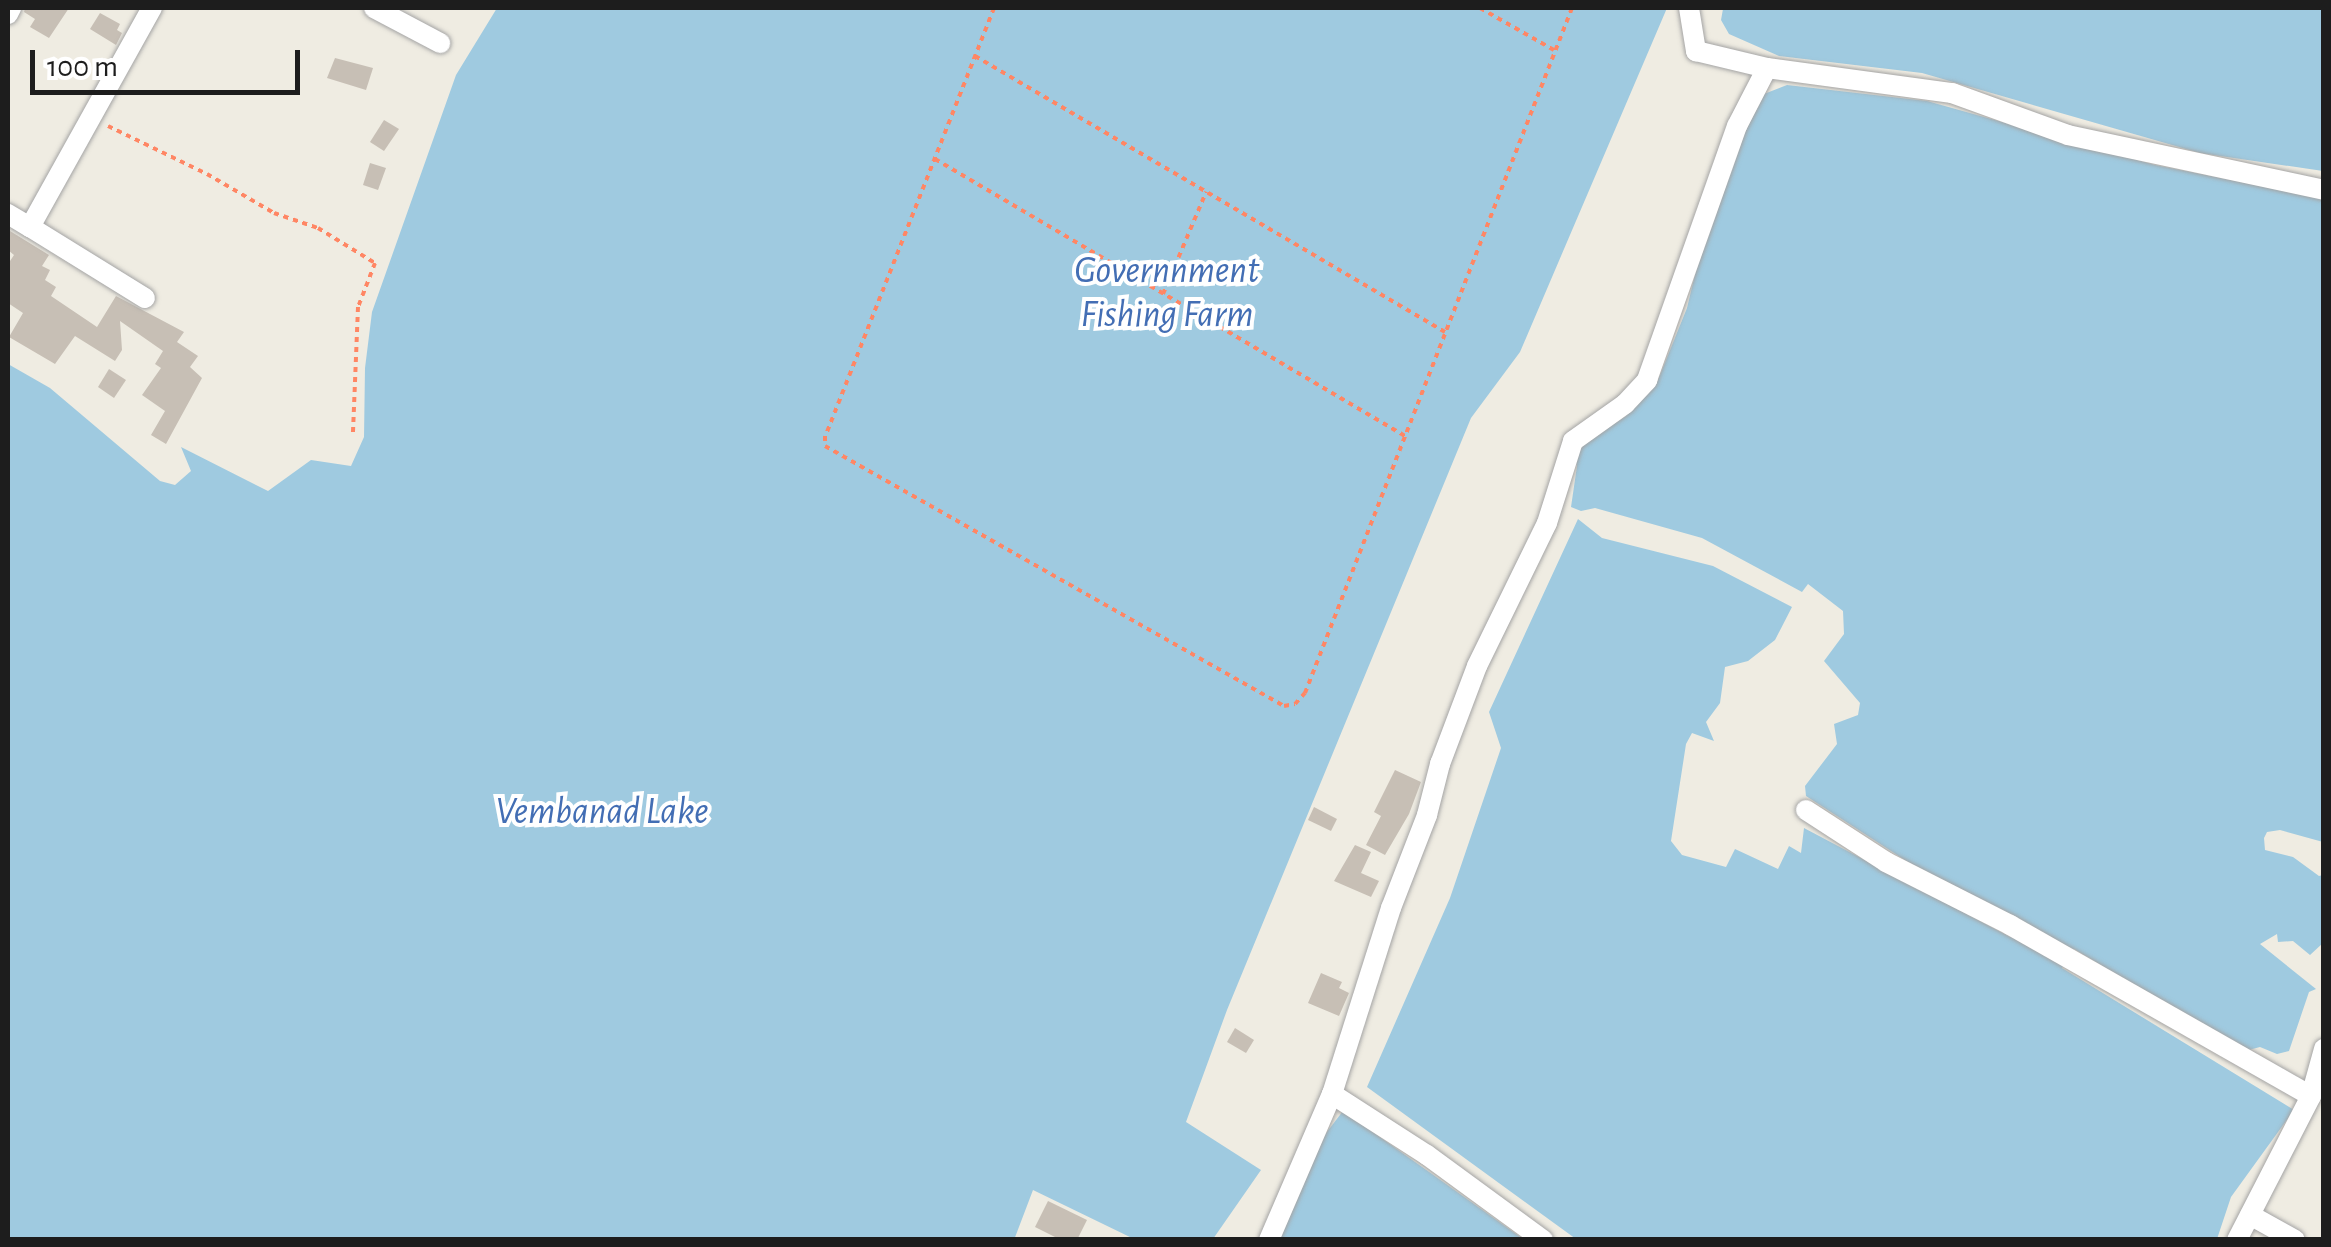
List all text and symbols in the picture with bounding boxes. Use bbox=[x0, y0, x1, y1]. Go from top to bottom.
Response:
scale bar bbox=[35, 30, 305, 92]
text: 100 m bbox=[47, 52, 118, 82]
water label: Governnment Fishing Farm bbox=[1074, 249, 1260, 338]
water label: Vembanad Lake bbox=[495, 790, 709, 836]

